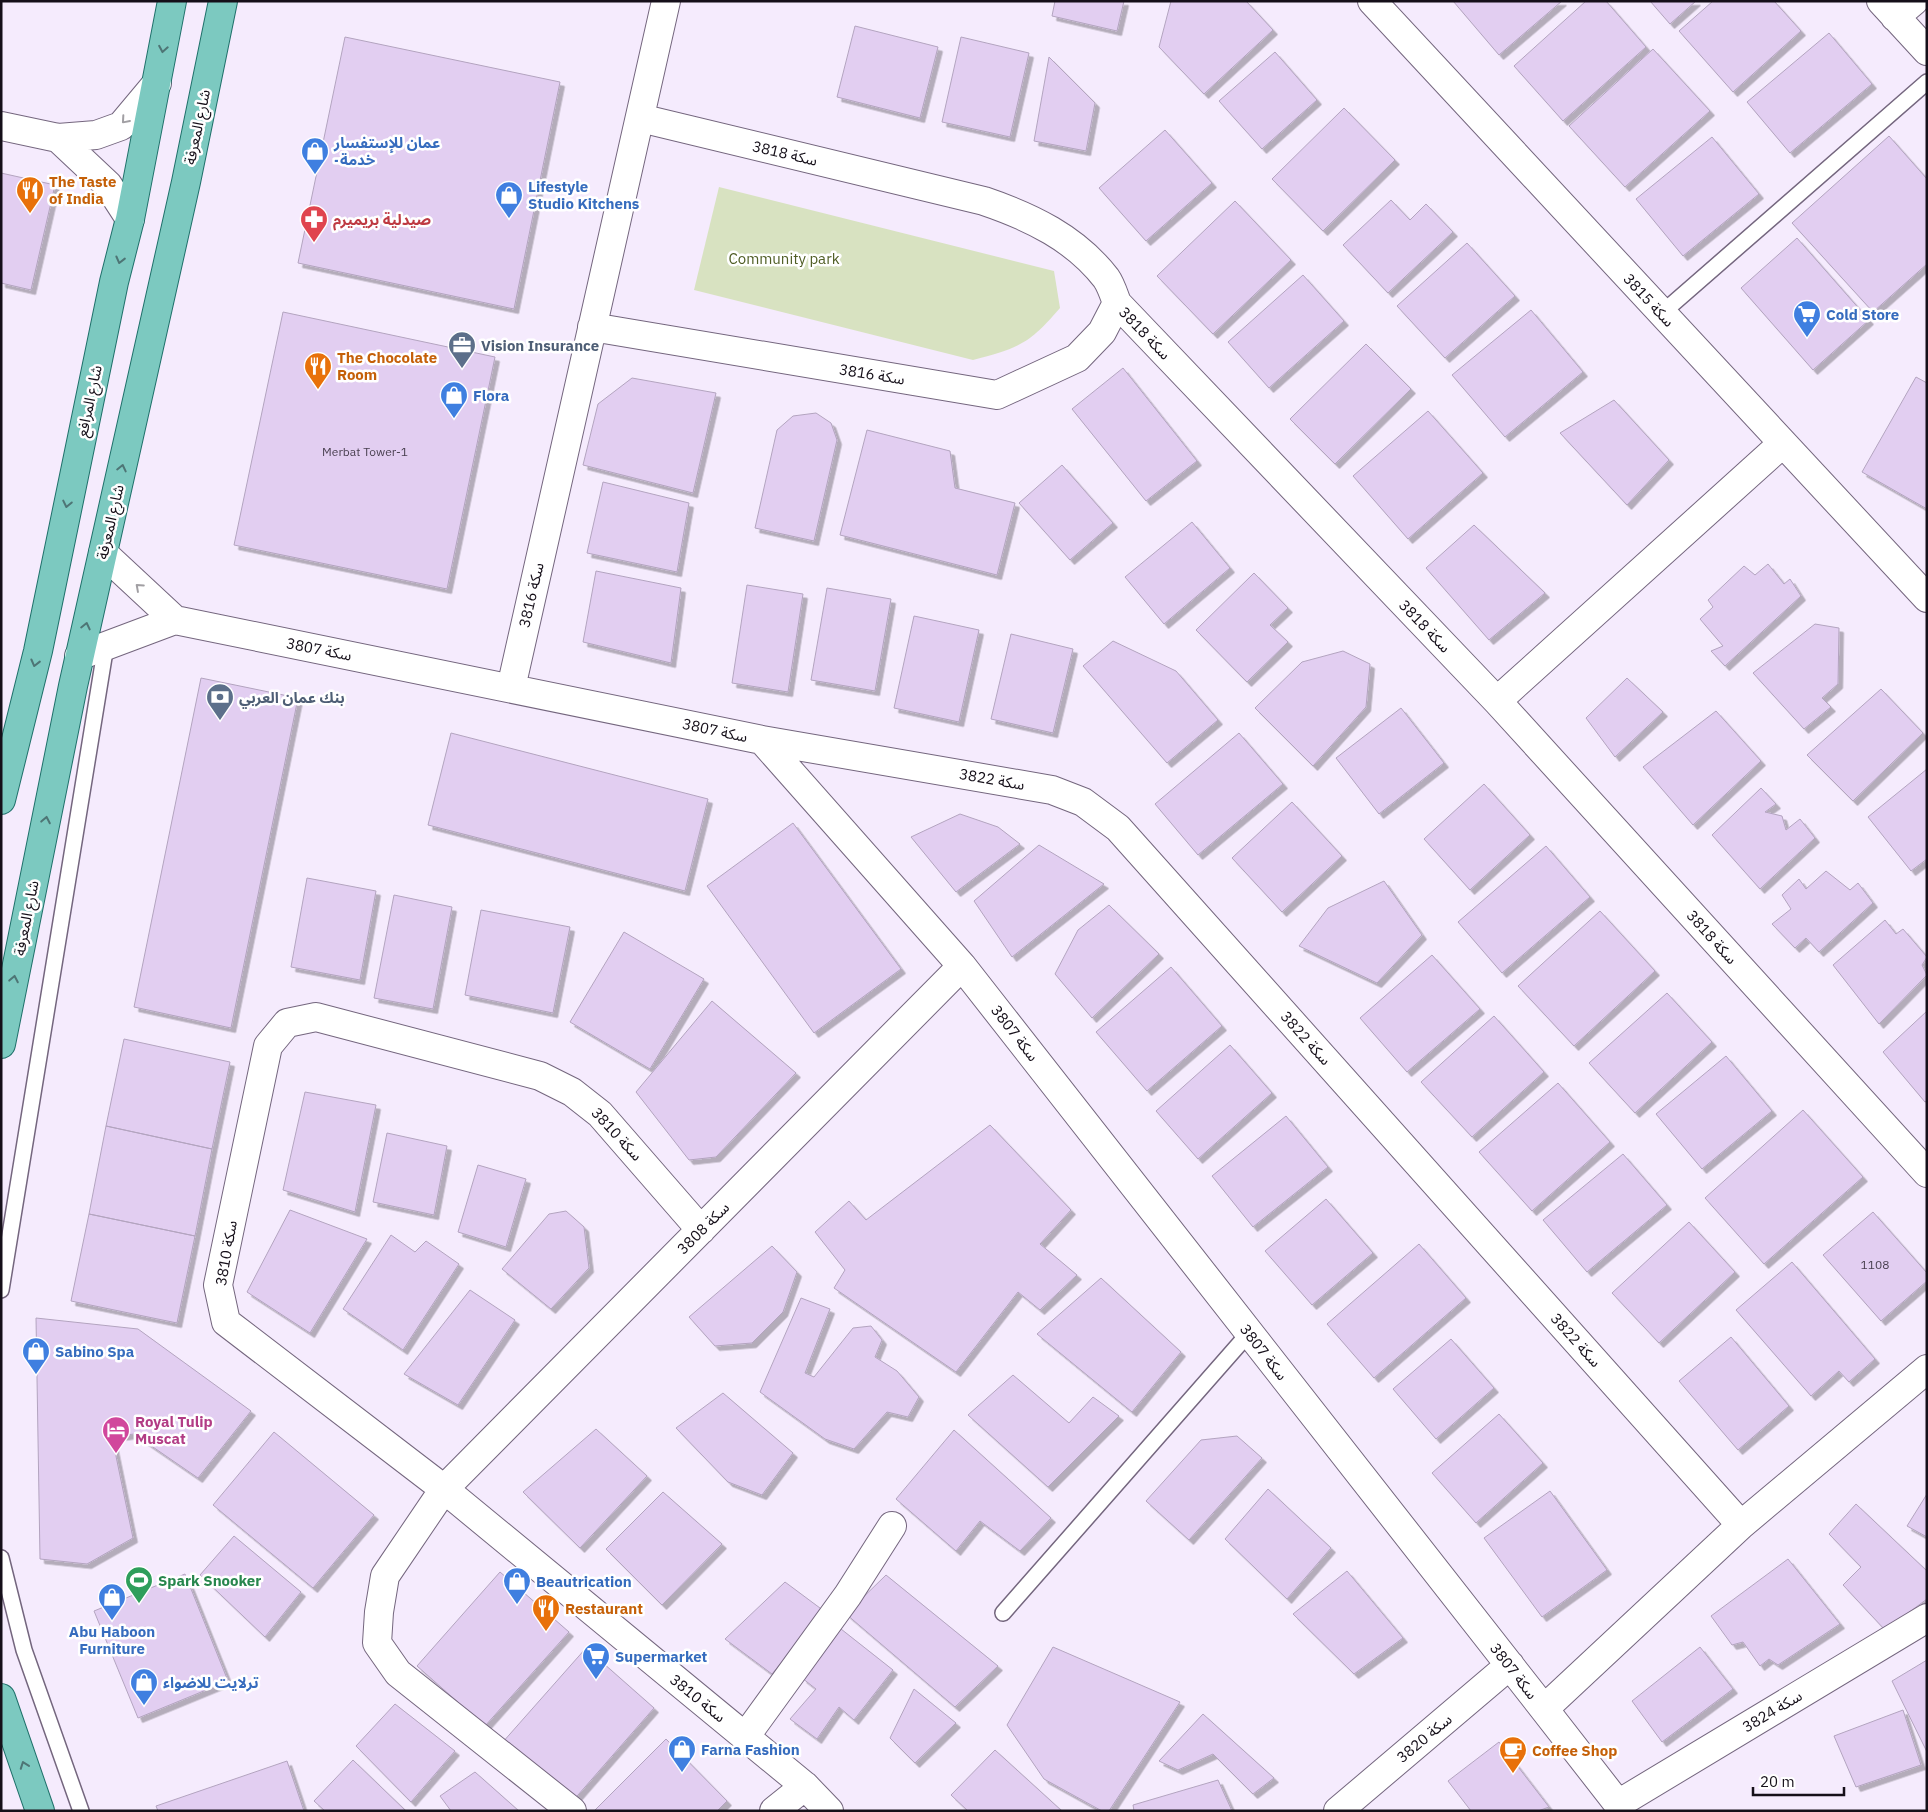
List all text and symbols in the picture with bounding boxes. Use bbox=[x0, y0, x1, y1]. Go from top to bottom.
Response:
one-way arrow bbox=[158, 45, 169, 54]
street label: شارع المعرفة bbox=[180, 88, 217, 167]
one-way arrow bbox=[122, 114, 131, 123]
place label: عمان للإستفسار -خدمة bbox=[333, 133, 440, 169]
shop icon: عمان للإستفسار -خدمة bbox=[300, 136, 330, 175]
street label: سكة 3818 bbox=[751, 136, 820, 170]
place label: The Taste of India bbox=[49, 172, 116, 208]
restaurant icon: The Taste of India bbox=[15, 175, 45, 214]
place label: Lifestyle Studio Kitchens bbox=[528, 177, 640, 213]
shop icon: Lifestyle Studio Kitchens bbox=[494, 180, 524, 219]
pharmacy icon: صيدلية بريميرم bbox=[299, 204, 329, 243]
place label: صيدلية بريميرم bbox=[333, 210, 431, 231]
park label: Community park bbox=[728, 249, 840, 268]
one-way arrow bbox=[115, 255, 126, 264]
street label: سكة 3815 bbox=[1619, 269, 1679, 331]
supermarket icon: Cold Store bbox=[1792, 299, 1822, 338]
street label: سكة 3818 bbox=[1115, 303, 1175, 364]
place label: Cold Store bbox=[1826, 305, 1899, 324]
office icon: Vision Insurance bbox=[447, 330, 477, 369]
place label: Vision Insurance bbox=[481, 336, 599, 355]
place label: The Chocolate Room bbox=[337, 348, 437, 384]
restaurant icon: The Chocolate Room bbox=[303, 351, 333, 390]
street label: سكة 3816 bbox=[838, 359, 906, 389]
street label: شارع المرافع bbox=[72, 363, 109, 439]
shop icon: Flora bbox=[439, 380, 469, 419]
place label: Flora bbox=[473, 386, 510, 405]
house number: Merbat Tower-1 bbox=[322, 444, 408, 459]
one-way arrow bbox=[116, 463, 127, 472]
street label: شارع المعرفة bbox=[92, 482, 131, 562]
one-way arrow bbox=[62, 500, 73, 509]
street label: سكة 3816 bbox=[514, 560, 548, 629]
one-way arrow bbox=[136, 584, 145, 593]
street label: سكة 3818 bbox=[1395, 596, 1455, 657]
one-way arrow bbox=[80, 622, 91, 631]
street label: سكة 3807 bbox=[285, 633, 354, 665]
one-way arrow bbox=[30, 659, 41, 668]
bank icon: بنك عمان العربي bbox=[205, 682, 235, 721]
place label: بنك عمان العربي bbox=[239, 688, 345, 709]
street label: سكة 3807 bbox=[681, 714, 750, 746]
street label: سكة 3822 bbox=[958, 764, 1026, 794]
one-way arrow bbox=[40, 815, 51, 824]
street label: شارع المعرفة bbox=[9, 879, 46, 958]
street label: سكة 3818 bbox=[1683, 906, 1741, 968]
one-way arrow bbox=[8, 974, 18, 983]
street label: سكة 3807 bbox=[987, 1001, 1043, 1065]
street label: سكة 3822 bbox=[1277, 1007, 1335, 1069]
street label: سكة 3810 bbox=[587, 1103, 647, 1165]
street label: سكة 3808 bbox=[673, 1198, 733, 1258]
street label: سكة 3810 bbox=[211, 1219, 241, 1287]
house number: 1108 bbox=[1861, 1257, 1889, 1272]
street label: سكة 3822 bbox=[1547, 1309, 1605, 1371]
street label: سكة 3807 bbox=[1236, 1320, 1292, 1384]
shop icon: Sabino Spa bbox=[21, 1336, 51, 1375]
place label: Sabino Spa bbox=[55, 1342, 135, 1361]
place label: Royal Tulip Muscat bbox=[135, 1412, 213, 1448]
hotel icon: Royal Tulip Muscat bbox=[101, 1415, 131, 1454]
sports icon: Spark Snooker bbox=[124, 1565, 154, 1604]
shop icon: Beautrication bbox=[502, 1566, 532, 1605]
place label: Spark Snooker bbox=[158, 1571, 261, 1590]
place label: Beautrication bbox=[536, 1572, 632, 1591]
shop icon: Abu Haboon Furniture bbox=[97, 1582, 127, 1621]
restaurant icon: Restaurant bbox=[531, 1593, 561, 1632]
place label: Restaurant bbox=[565, 1599, 643, 1618]
place label: Abu Haboon Furniture bbox=[69, 1622, 155, 1658]
street label: سكة 3807 bbox=[1486, 1639, 1542, 1703]
supermarket icon: Supermarket bbox=[581, 1641, 611, 1680]
place label: Supermarket bbox=[615, 1647, 708, 1666]
shop icon: ترلايت للاضواء bbox=[129, 1667, 159, 1706]
street label: سكة 3810 bbox=[666, 1670, 730, 1726]
place label: ترلايت للاضواء bbox=[163, 1673, 259, 1692]
street label: سكة 3824 bbox=[1739, 1686, 1805, 1736]
street label: سكة 3820 bbox=[1393, 1709, 1456, 1767]
shop icon: Farna Fashion bbox=[667, 1734, 697, 1773]
cafe icon: Coffee Shop bbox=[1498, 1735, 1528, 1774]
place label: Farna Fashion bbox=[701, 1740, 800, 1759]
place label: Coffee Shop bbox=[1532, 1741, 1617, 1760]
one-way arrow bbox=[20, 1761, 30, 1770]
scale bar bbox=[1753, 1764, 1844, 1796]
text: 20 m bbox=[1760, 1772, 1795, 1791]

